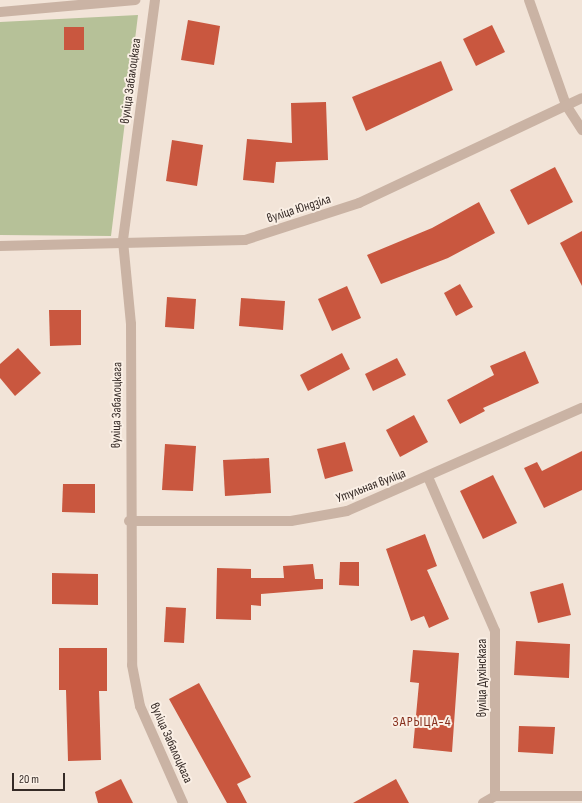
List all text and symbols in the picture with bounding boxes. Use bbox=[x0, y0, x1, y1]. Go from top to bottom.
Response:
street label: вуліца Забалоцкага bbox=[117, 37, 145, 125]
street label: вуліца Юндзіла bbox=[265, 191, 333, 227]
street label: вуліца Забалоцкага bbox=[108, 362, 126, 448]
street label: Утульная вуліца bbox=[334, 466, 408, 506]
street label: вуліца Духінскага bbox=[474, 639, 490, 717]
street label: вуліца Забалоцкага bbox=[146, 700, 196, 786]
district label: ЗАРЫЦА-4 bbox=[392, 714, 452, 730]
scale bar bbox=[14, 765, 67, 791]
text: 20 m bbox=[19, 772, 39, 787]

